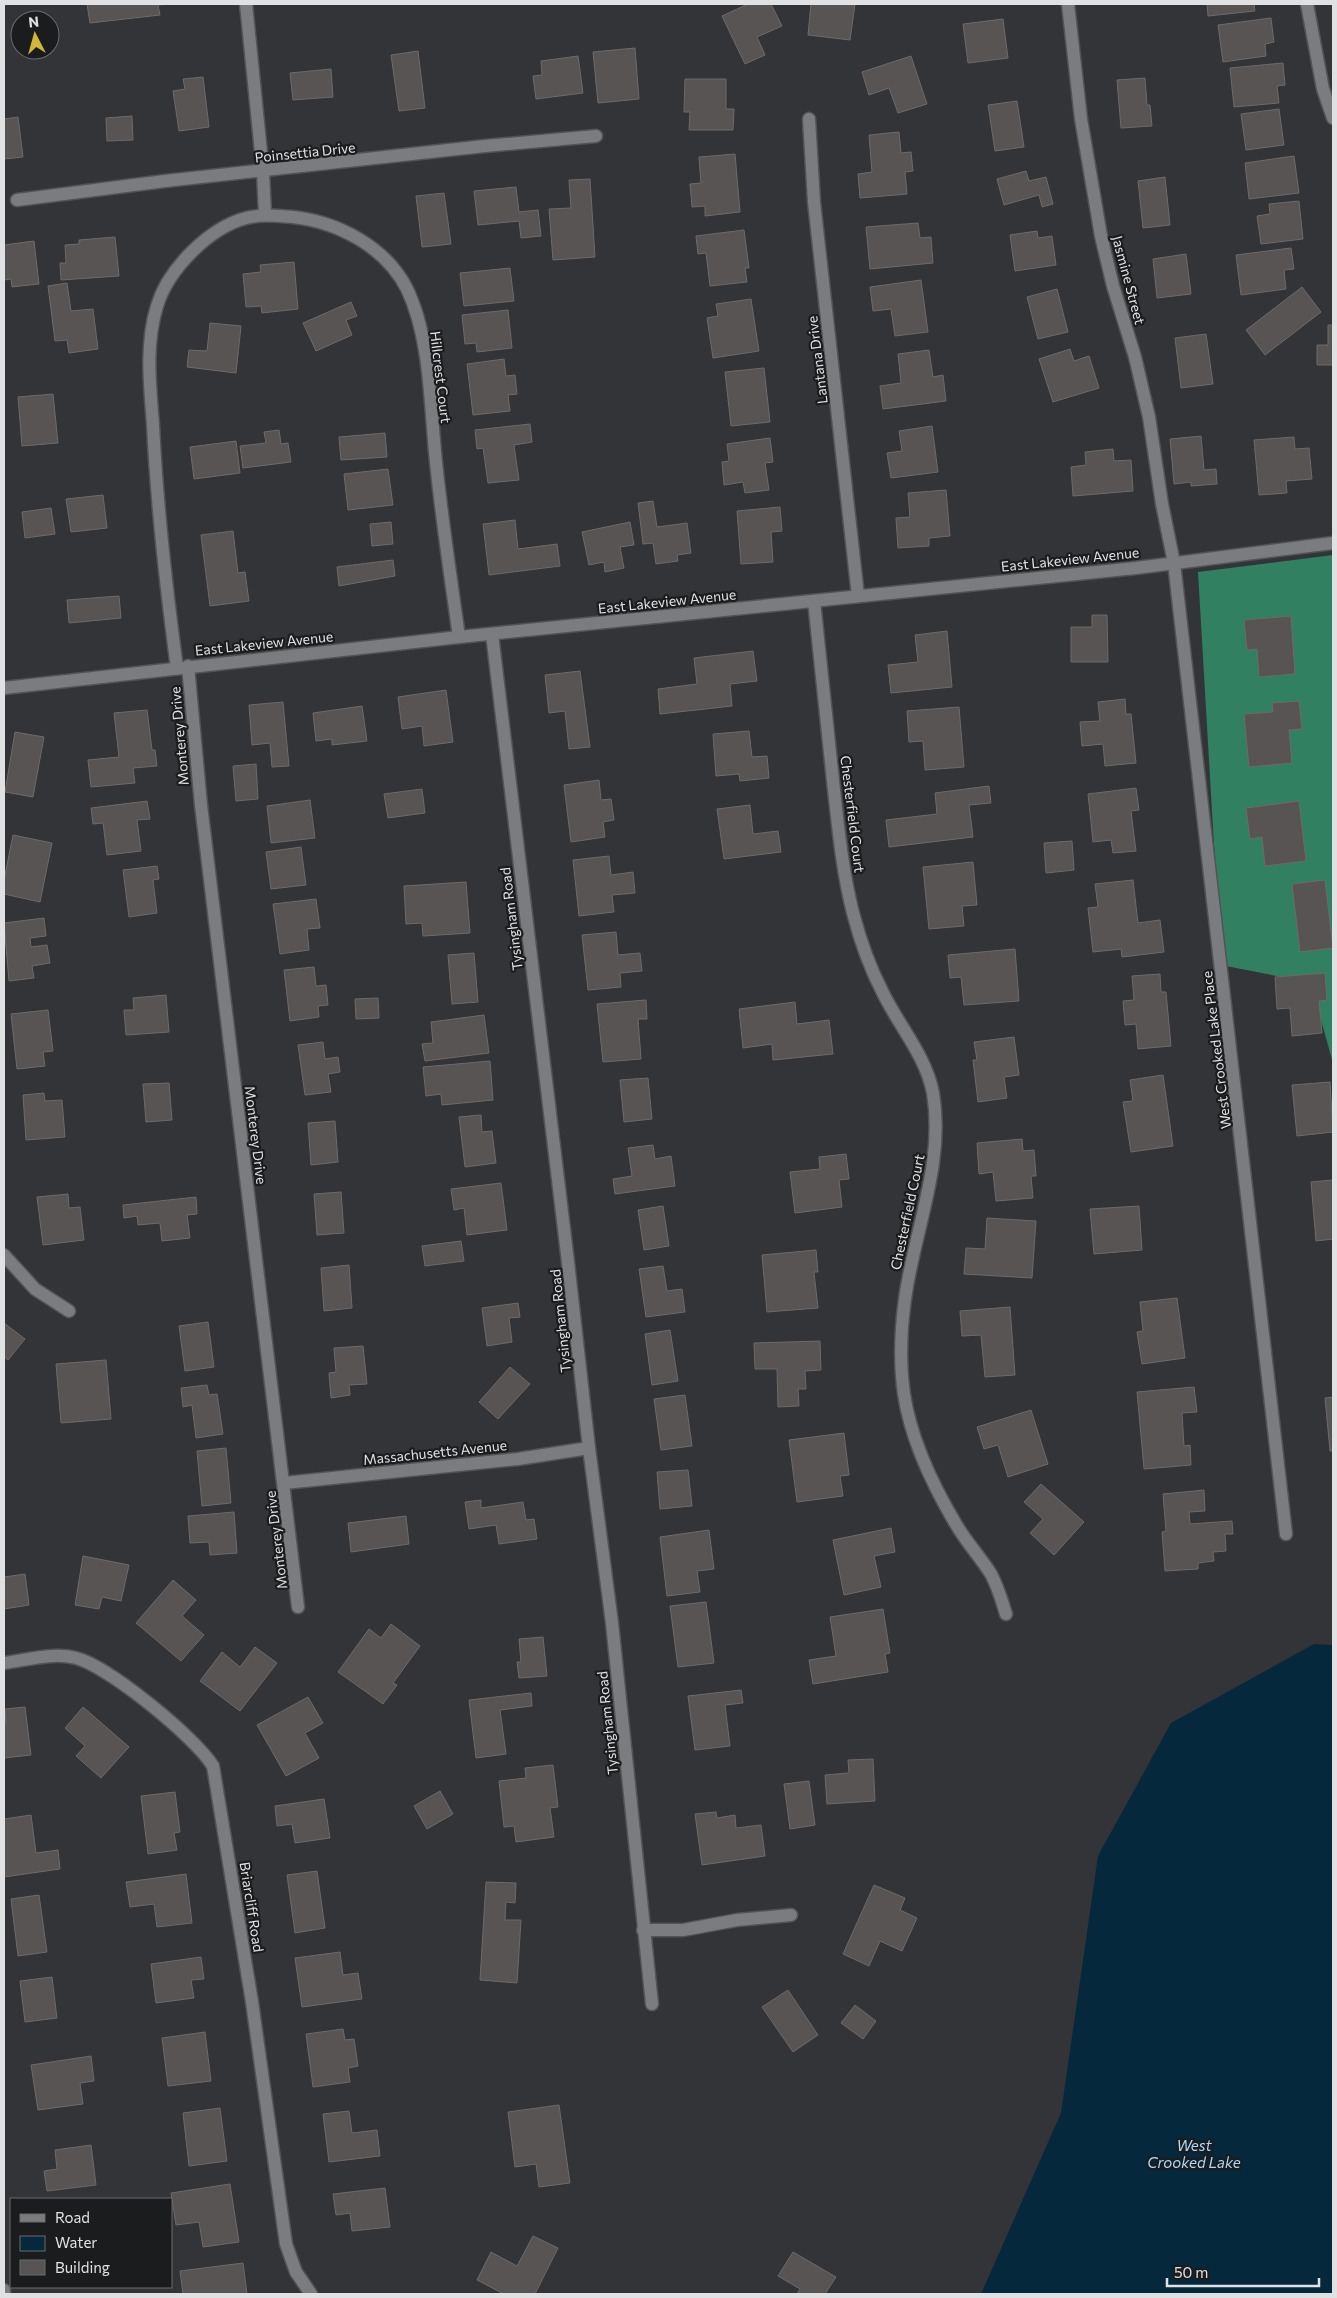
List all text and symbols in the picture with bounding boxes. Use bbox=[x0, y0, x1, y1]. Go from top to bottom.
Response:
north arrow bbox=[10, 10, 60, 60]
text: N bbox=[27, 13, 40, 31]
street label: Poinsettia Drive bbox=[254, 138, 356, 166]
street label: Jasmine Street bbox=[1109, 234, 1149, 327]
street label: Lantana Drive bbox=[803, 315, 831, 405]
street label: Hillcrest Court bbox=[427, 330, 455, 424]
street label: East Lakeview Avenue bbox=[1000, 543, 1140, 575]
street label: East Lakeview Avenue bbox=[597, 585, 737, 617]
street label: East Lakeview Avenue bbox=[194, 627, 334, 659]
street label: Monterey Drive bbox=[166, 686, 192, 786]
street label: Chesterfield Court bbox=[837, 754, 869, 874]
street label: Tysingham Road bbox=[496, 866, 526, 972]
street label: West Crooked Lake Place bbox=[1198, 970, 1234, 1130]
street label: Monterey Drive bbox=[242, 1085, 270, 1185]
street label: Chesterfield Court bbox=[886, 1152, 928, 1271]
street label: Tysingham Road bbox=[546, 1269, 574, 1373]
street label: Massachusetts Avenue bbox=[362, 1436, 508, 1468]
street label: Monterey Drive bbox=[262, 1490, 290, 1590]
street label: Tysingham Road bbox=[593, 1671, 621, 1775]
street label: Briarcliff Road bbox=[236, 1861, 268, 1953]
water label: West Crooked Lake bbox=[1147, 2136, 1241, 2171]
legend bbox=[10, 2198, 172, 2288]
text: Road bbox=[55, 2208, 90, 2226]
text: Water bbox=[55, 2233, 97, 2251]
scale bar bbox=[1167, 2256, 1320, 2288]
text: Building bbox=[55, 2258, 110, 2276]
text: 50 m bbox=[1174, 2263, 1208, 2281]

